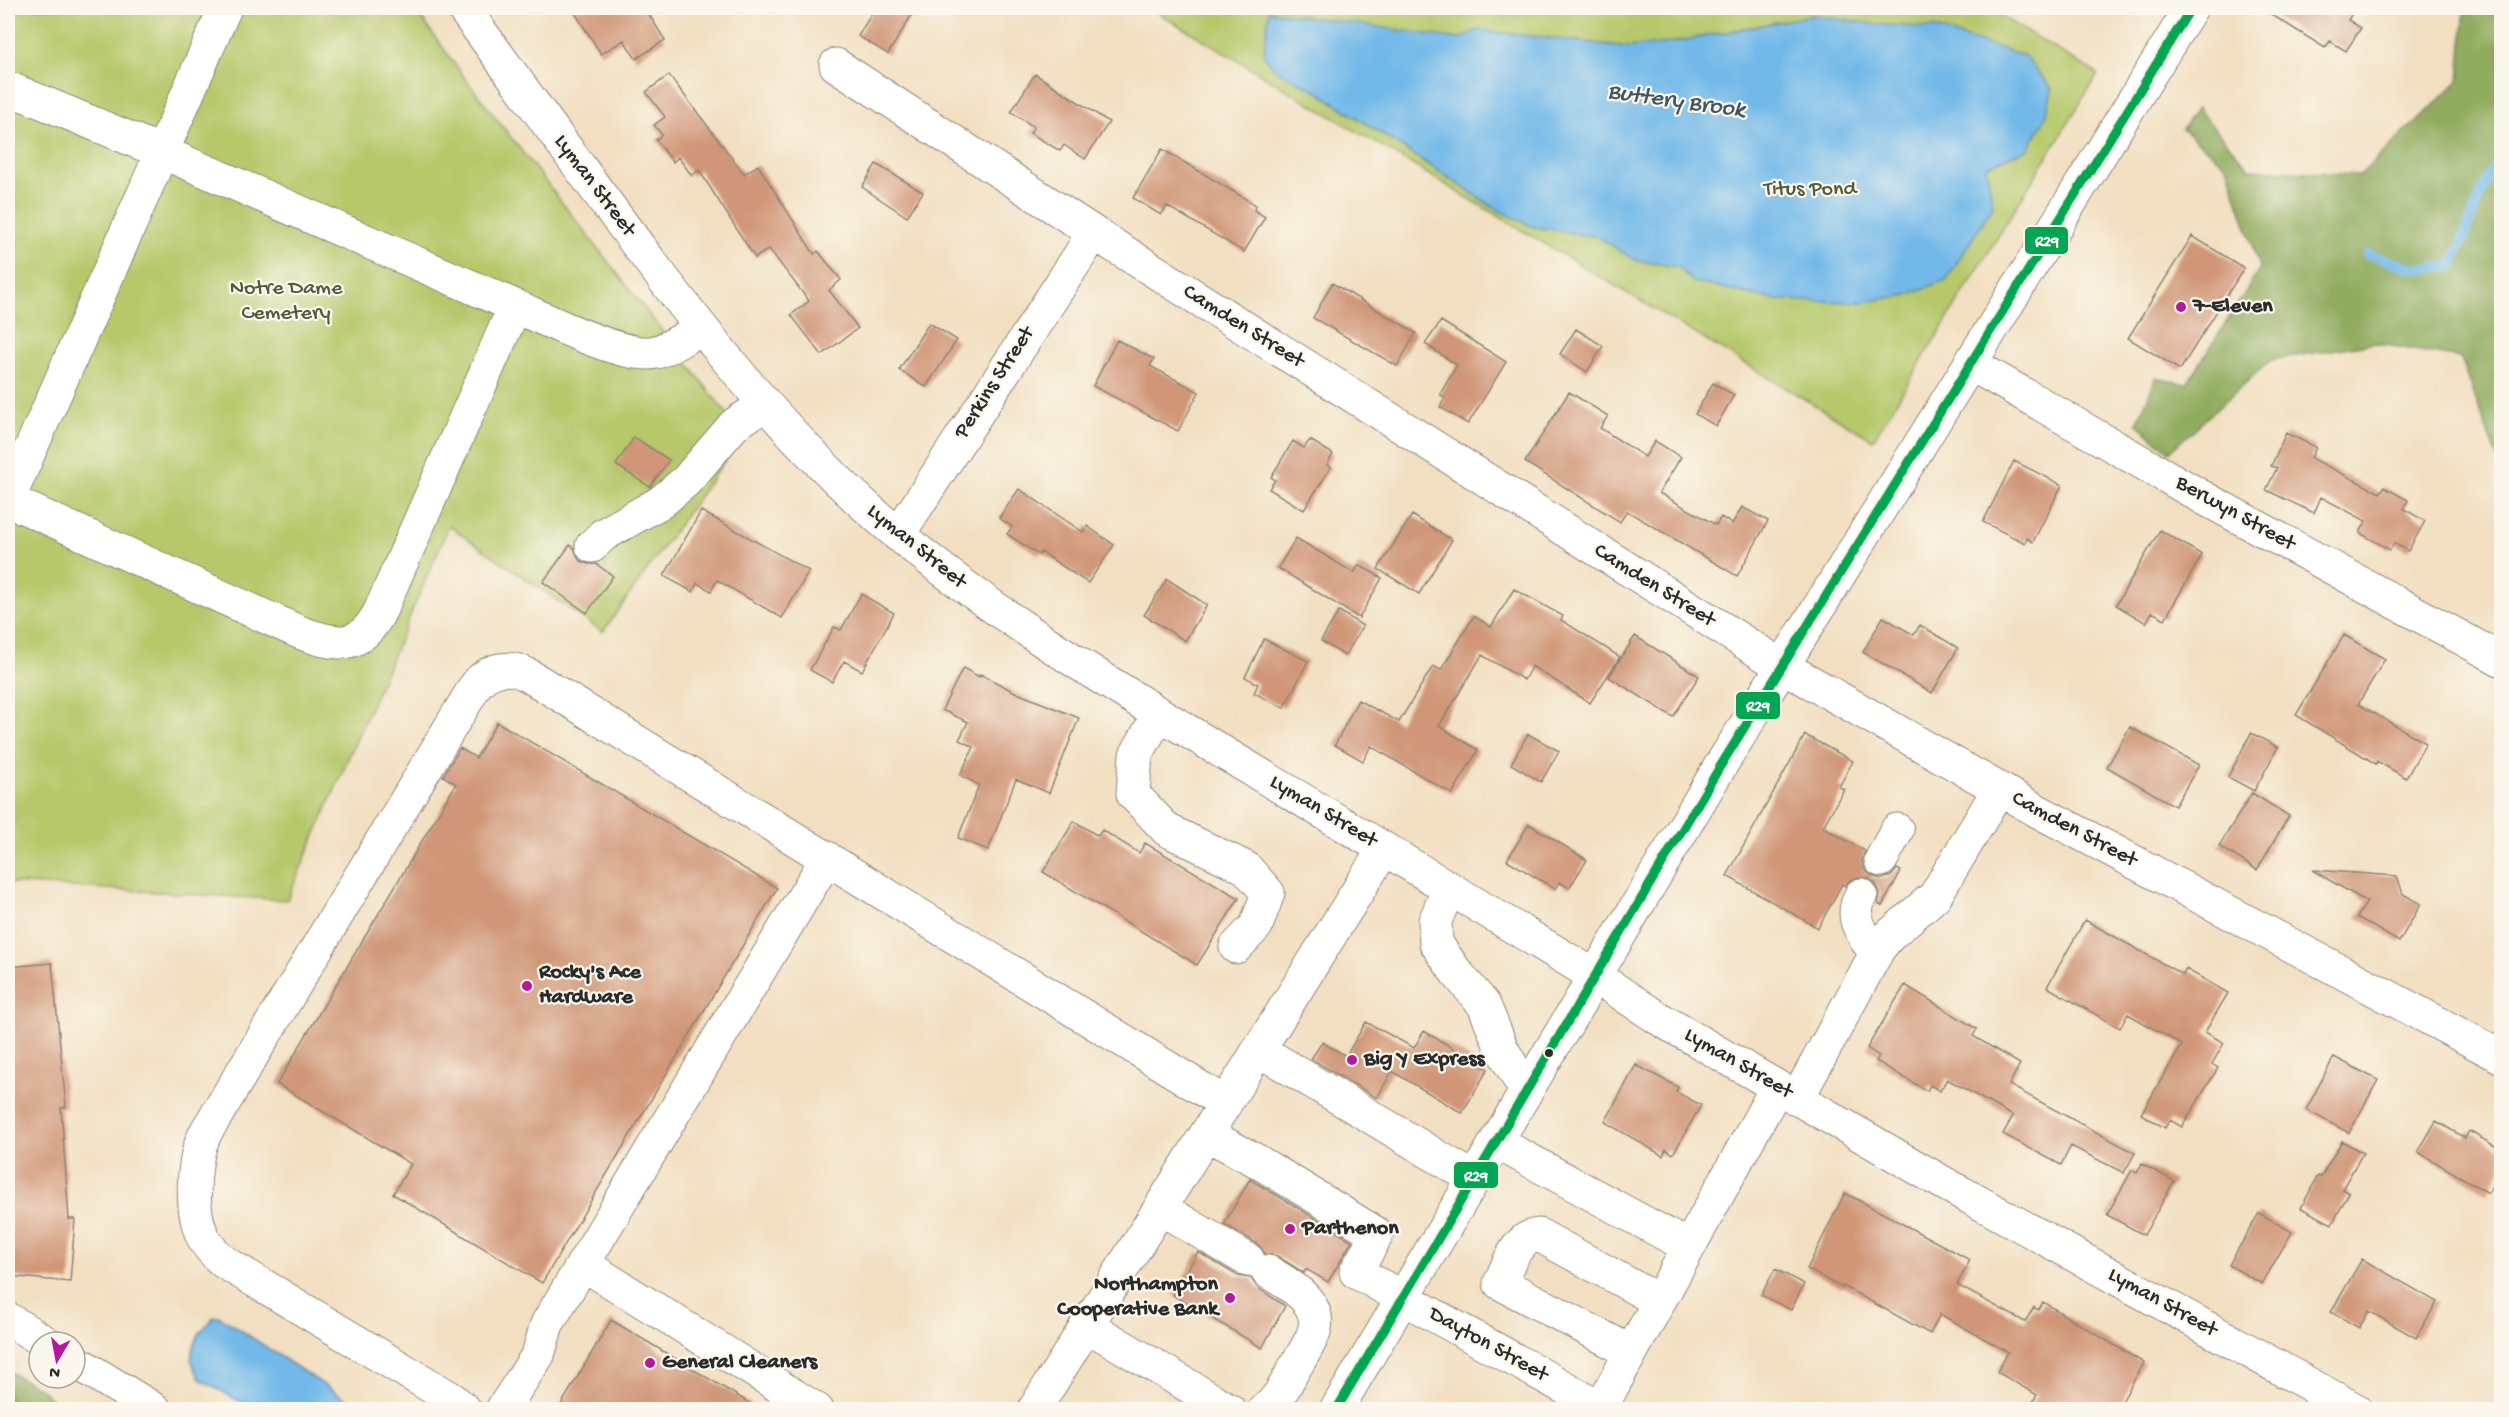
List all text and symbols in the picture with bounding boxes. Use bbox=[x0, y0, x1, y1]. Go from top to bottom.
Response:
water label: Buttery Brook bbox=[1606, 78, 1749, 126]
street label: Lyman Street bbox=[547, 130, 642, 244]
park label: Titus Pond bbox=[1762, 177, 1858, 203]
line badge: R29 bbox=[2024, 226, 2069, 255]
text: R29 bbox=[2034, 234, 2059, 253]
park label: Notre Dame Cemetery bbox=[230, 276, 343, 327]
street label: Camden Street bbox=[1177, 279, 1310, 376]
place label: 7-Eleven bbox=[2192, 294, 2273, 320]
marker: 7-Eleven bbox=[2174, 300, 2188, 314]
street label: Perkins Street bbox=[949, 320, 1042, 445]
street label: Berwyn Street bbox=[2170, 470, 2301, 558]
street label: Lyman Street bbox=[861, 499, 973, 596]
street label: Camden Street bbox=[1588, 538, 1721, 635]
line badge: R29 bbox=[1735, 691, 1781, 720]
text: R29 bbox=[1745, 699, 1770, 718]
street label: Lyman Street bbox=[1264, 770, 1383, 855]
street label: Camden Street bbox=[2007, 786, 2143, 875]
place label: Rocky's Ace Hardware bbox=[538, 960, 641, 1011]
marker: Rocky's Ace Hardware bbox=[520, 979, 534, 993]
street label: Lyman Street bbox=[1679, 1022, 1799, 1107]
place label: Big Y Express bbox=[1363, 1047, 1487, 1073]
unlabelled marker bbox=[1543, 1047, 1555, 1059]
marker: Big Y Express bbox=[1345, 1053, 1359, 1067]
line badge: R29 bbox=[1453, 1161, 1499, 1189]
text: R29 bbox=[1463, 1169, 1488, 1188]
place label: Parthenon bbox=[1301, 1216, 1399, 1242]
marker: Parthenon bbox=[1283, 1222, 1297, 1236]
street label: Lyman Street bbox=[2103, 1262, 2223, 1345]
place label: Northampton Cooperative Bank bbox=[1056, 1272, 1220, 1323]
marker: Northampton Cooperative Bank bbox=[1223, 1291, 1237, 1305]
street label: Dayton Street bbox=[1422, 1301, 1554, 1389]
north arrow bbox=[27, 1330, 87, 1390]
place label: General Cleaners bbox=[662, 1350, 819, 1376]
marker: General Cleaners bbox=[643, 1356, 657, 1370]
text: N bbox=[48, 1361, 62, 1382]

